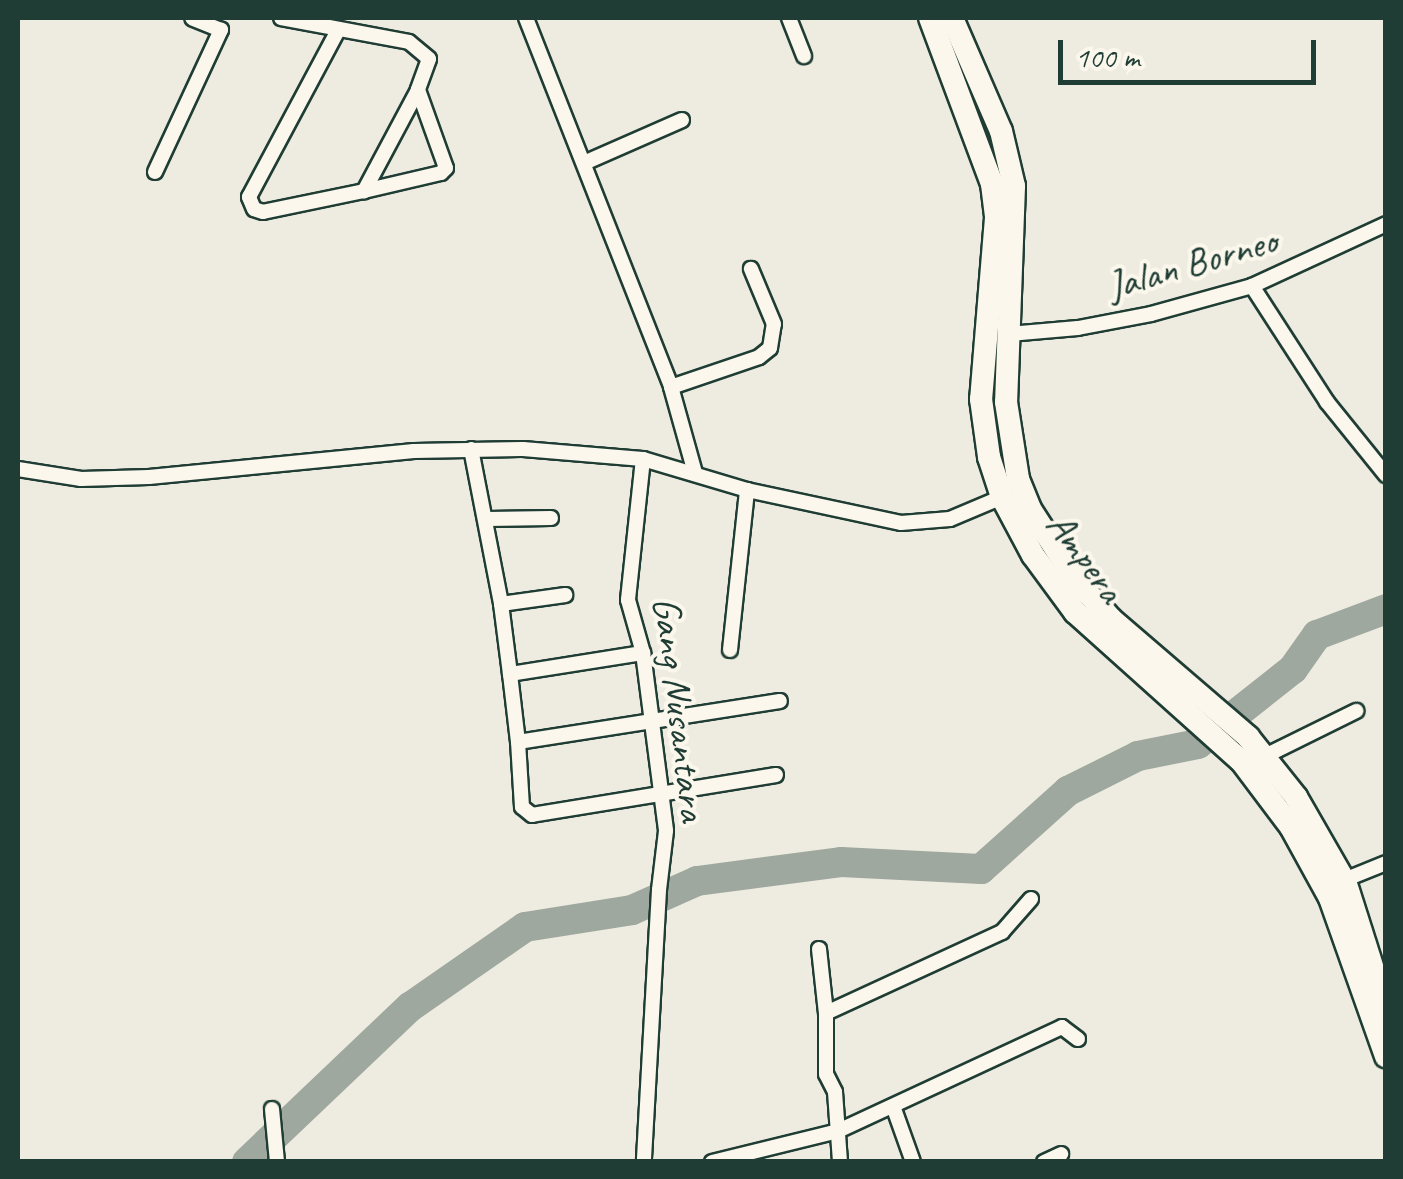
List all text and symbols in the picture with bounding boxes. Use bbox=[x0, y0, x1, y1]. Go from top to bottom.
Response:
scale bar bbox=[1063, 20, 1320, 82]
text: 100 m bbox=[1075, 38, 1140, 76]
street label: Jalan Borneo bbox=[1102, 216, 1282, 310]
street label: Ampera bbox=[1037, 502, 1135, 612]
street label: Gang Nusantara bbox=[642, 594, 718, 824]

